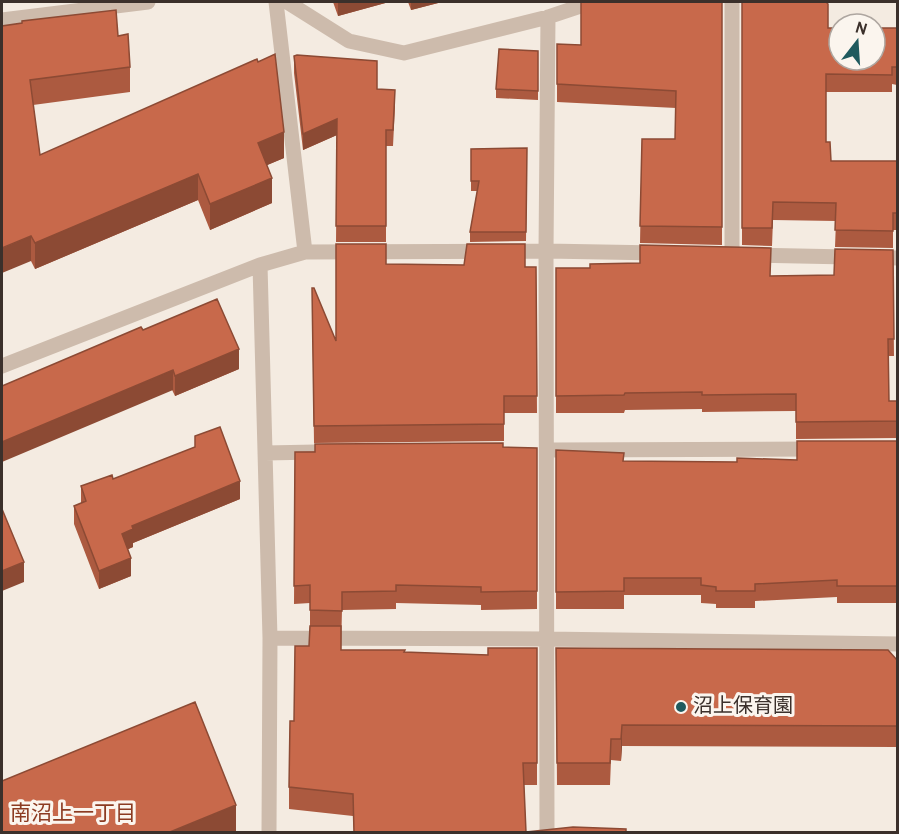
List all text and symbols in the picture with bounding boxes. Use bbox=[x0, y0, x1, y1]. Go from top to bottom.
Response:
north arrow bbox=[827, 12, 887, 72]
text: N bbox=[852, 18, 869, 41]
place label: 沼上保育園 bbox=[693, 694, 793, 720]
marker: 沼上保育園 bbox=[674, 700, 688, 714]
district label: 南沼上一丁目 bbox=[10, 801, 136, 828]

